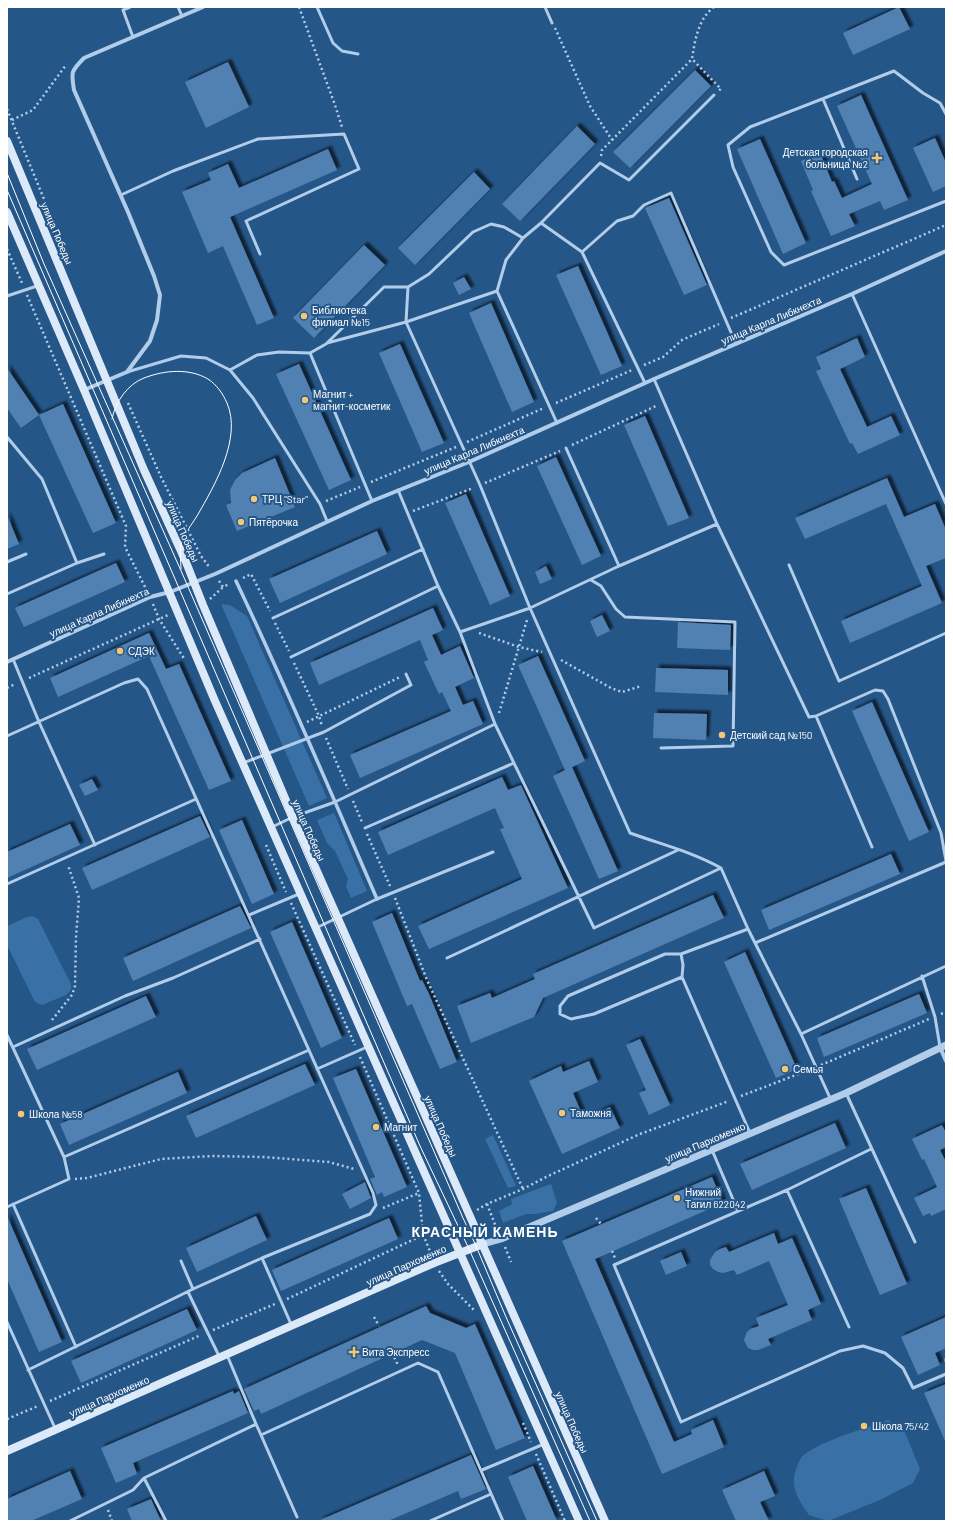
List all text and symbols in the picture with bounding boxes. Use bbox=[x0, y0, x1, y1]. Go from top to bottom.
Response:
place label: Детская городская больница №2 bbox=[783, 146, 868, 170]
marker: Детская городская больница №2 bbox=[871, 152, 883, 164]
street label: улица Победы bbox=[39, 200, 75, 266]
street label: улица Карла Либкнехта bbox=[719, 293, 823, 347]
place label: Библиотека филиал №15 bbox=[312, 304, 370, 328]
marker: Библиотека филиал №15 bbox=[299, 311, 309, 321]
place label: Магнит + магнит-косметик bbox=[313, 388, 391, 412]
marker: Магнит + магнит-косметик bbox=[300, 395, 310, 405]
street label: улица Карла Либкнехта bbox=[422, 423, 526, 477]
place label: ТРЦ "Star" bbox=[262, 493, 308, 505]
marker: ТРЦ "Star" bbox=[249, 494, 259, 504]
street label: улица Победы bbox=[164, 498, 202, 564]
place label: Пятёрочка bbox=[249, 516, 298, 528]
marker: Пятёрочка bbox=[236, 517, 246, 527]
street label: улица Карла Либкнехта bbox=[47, 584, 151, 639]
place label: СДЭК bbox=[128, 645, 155, 657]
marker: СДЭК bbox=[115, 646, 125, 656]
place label: Детский сад №150 bbox=[730, 729, 812, 741]
marker: Детский сад №150 bbox=[717, 730, 727, 740]
street label: улица Победы bbox=[290, 797, 328, 863]
place label: Семья bbox=[793, 1063, 823, 1075]
marker: Семья bbox=[780, 1064, 790, 1074]
street label: улица Победы bbox=[422, 1093, 460, 1159]
place label: Таможня bbox=[570, 1107, 611, 1119]
place label: Школа №58 bbox=[29, 1108, 82, 1120]
marker: Таможня bbox=[557, 1108, 567, 1118]
marker: Школа №58 bbox=[16, 1109, 26, 1119]
street label: улица Пархоменко bbox=[663, 1119, 747, 1164]
place label: Магнит bbox=[384, 1121, 418, 1133]
marker: Магнит bbox=[371, 1122, 381, 1132]
place label: Нижний Тагил 622042 bbox=[685, 1186, 746, 1210]
marker: Нижний Тагил 622042 bbox=[672, 1193, 682, 1203]
district label: КРАСНЫЙ КАМЕНЬ bbox=[411, 1223, 559, 1240]
street label: улица Пархоменко bbox=[364, 1242, 448, 1288]
place label: Вита Экспресс bbox=[362, 1346, 430, 1358]
marker: Вита Экспресс bbox=[349, 1347, 359, 1357]
street label: улица Пархоменко bbox=[67, 1373, 151, 1419]
street label: улица Победы bbox=[553, 1389, 591, 1455]
place label: Школа 75/42 bbox=[872, 1420, 929, 1432]
marker: Школа 75/42 bbox=[859, 1421, 869, 1431]

